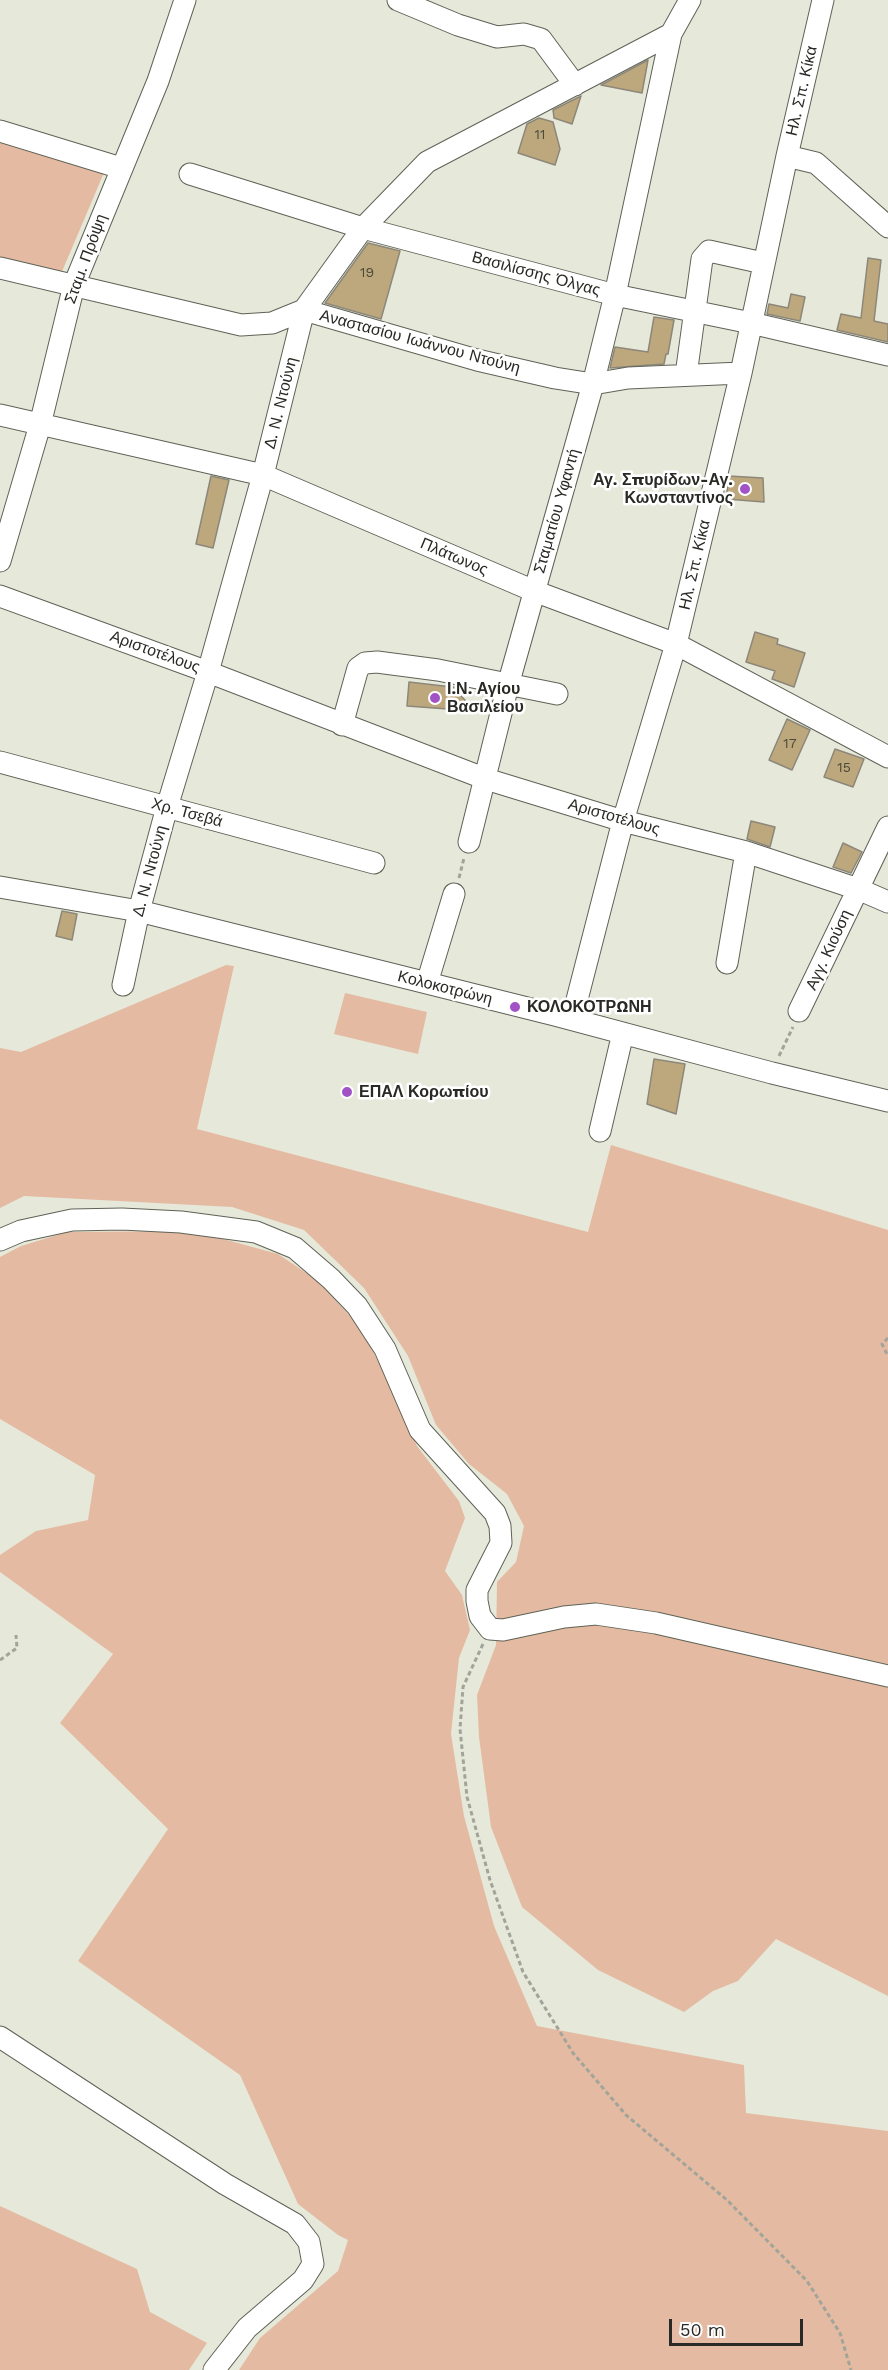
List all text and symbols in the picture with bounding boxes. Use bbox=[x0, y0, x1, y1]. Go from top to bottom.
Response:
street label: Ηλ. Σπ. Κίκα bbox=[782, 44, 822, 138]
house number: 11 bbox=[535, 127, 545, 143]
street label: Σταμ. Πρόψη bbox=[61, 212, 111, 306]
street label: Βασιλίσσης Όλγας bbox=[470, 248, 602, 300]
house number: 19 bbox=[360, 265, 374, 281]
street label: Αναστασίου Ιωάννου Ντούνη bbox=[318, 306, 522, 378]
street label: Δ. Ν. Ντούνη bbox=[260, 355, 302, 451]
street label: Σταματίου Υφαντή bbox=[530, 446, 584, 576]
place label: Αγ. Σπυρίδων-Αγ. Κωνσταντίνος bbox=[593, 470, 733, 508]
marker: Αγ. Σπυρίδων-Αγ. Κωνσταντίνος bbox=[738, 482, 752, 496]
street label: Ηλ. Σπ. Κίκα bbox=[675, 518, 715, 612]
street label: Πλάτωνος bbox=[417, 534, 491, 580]
street label: Αριστοτέλους bbox=[107, 627, 203, 677]
place label: Ι.Ν. Αγίου Βασιλείου bbox=[447, 679, 524, 717]
marker: Ι.Ν. Αγίου Βασιλείου bbox=[428, 691, 442, 705]
house number: 17 bbox=[783, 736, 797, 752]
house number: 15 bbox=[837, 760, 851, 776]
street label: Χρ. Τσεβά bbox=[149, 794, 225, 832]
street label: Αριστοτέλους bbox=[566, 795, 662, 839]
street label: Δ. Ν. Ντούνη bbox=[129, 823, 171, 919]
street label: Αγγ. Κιούση bbox=[802, 907, 856, 993]
street label: Κολοκοτρώνη bbox=[396, 967, 494, 1009]
place label: ΚΟΛΟΚΟΤΡΩΝΗ bbox=[527, 997, 652, 1017]
marker: ΚΟΛΟΚΟΤΡΩΝΗ bbox=[508, 1000, 522, 1014]
place label: ΕΠΑΛ Κορωπίου bbox=[359, 1082, 489, 1102]
marker: ΕΠΑΛ Κορωπίου bbox=[340, 1085, 354, 1099]
scale bar bbox=[672, 2307, 806, 2345]
text: 50 m bbox=[680, 2319, 725, 2340]

